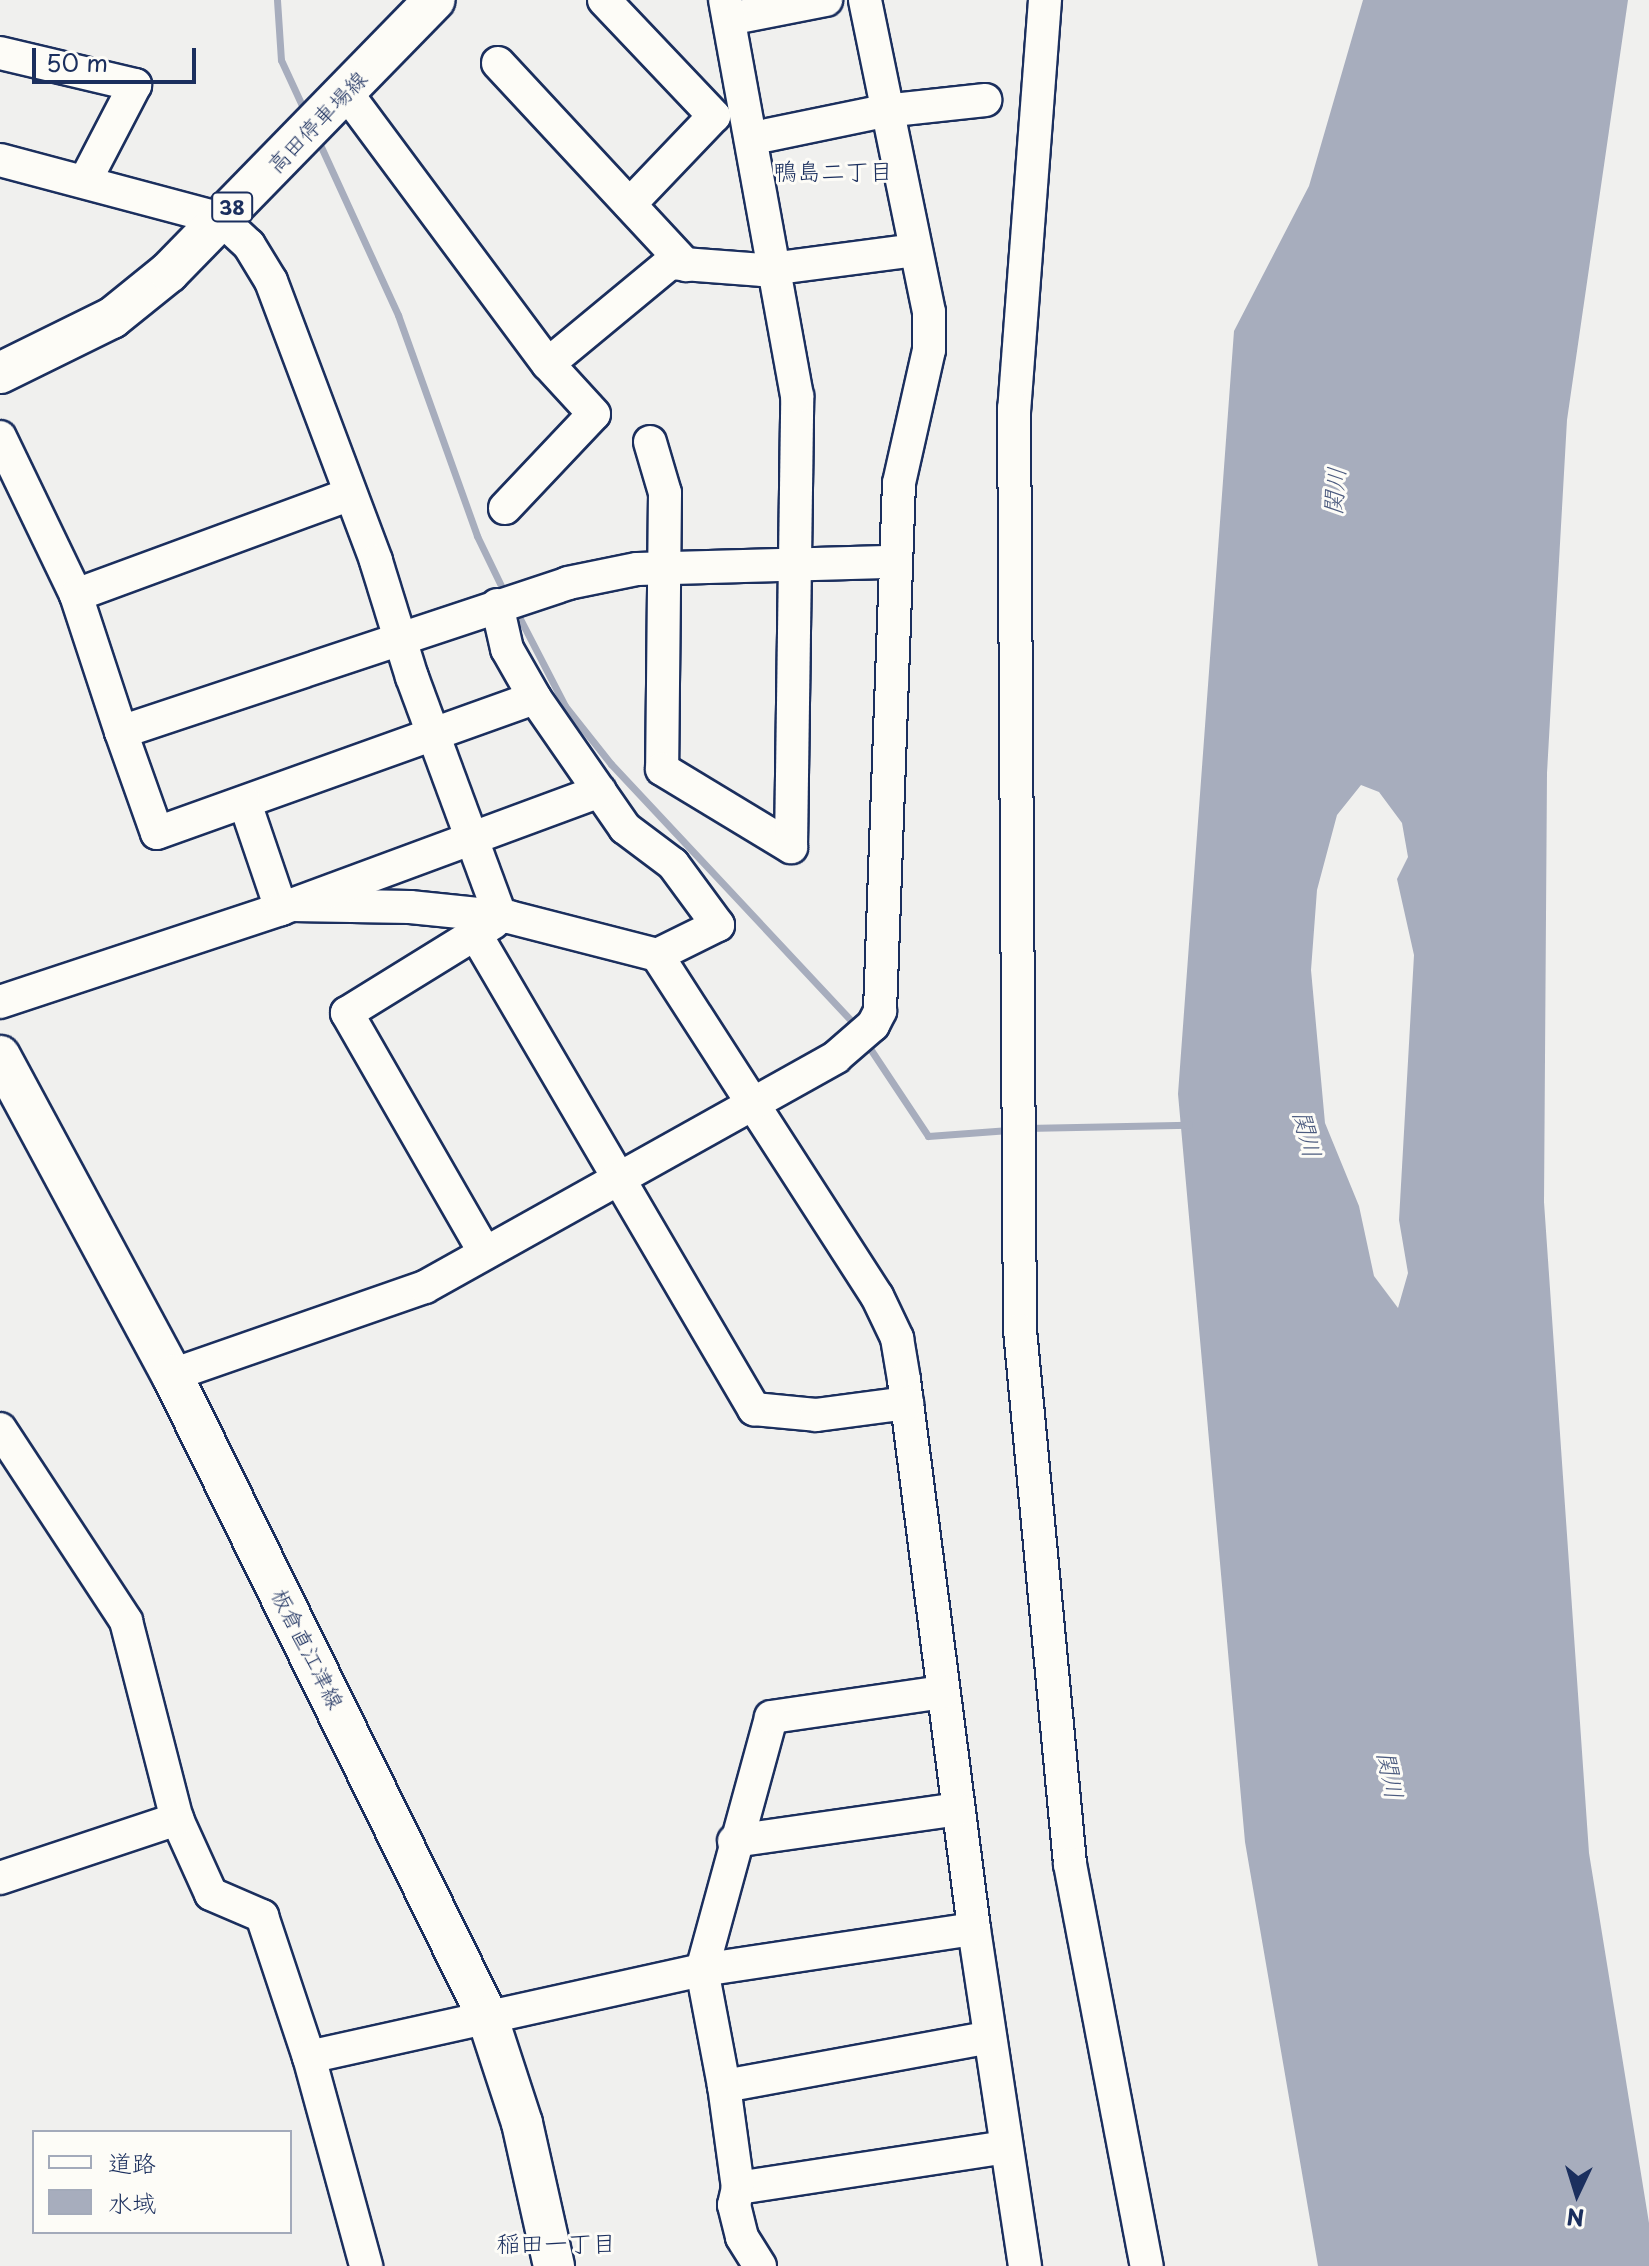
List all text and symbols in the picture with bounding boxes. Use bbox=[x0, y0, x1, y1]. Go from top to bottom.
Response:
scale bar bbox=[36, 32, 200, 82]
text: 50 m bbox=[46, 44, 108, 80]
street label: 高田停車場線 bbox=[261, 64, 371, 178]
district label: 鴨島二丁目 bbox=[773, 157, 893, 185]
road number: 38 bbox=[210, 191, 254, 223]
water label: 関川 bbox=[1318, 466, 1350, 516]
water label: 関川 bbox=[1288, 1107, 1328, 1161]
street label: 板倉直江津線 bbox=[267, 1583, 351, 1713]
water label: 関川 bbox=[1372, 1749, 1410, 1801]
legend bbox=[32, 2130, 292, 2234]
text: 道路 bbox=[108, 2144, 156, 2180]
north arrow bbox=[1537, 2154, 1617, 2234]
text: 水域 bbox=[108, 2184, 156, 2220]
text: N bbox=[1565, 2201, 1585, 2236]
district label: 稲田一丁目 bbox=[496, 2229, 616, 2257]

